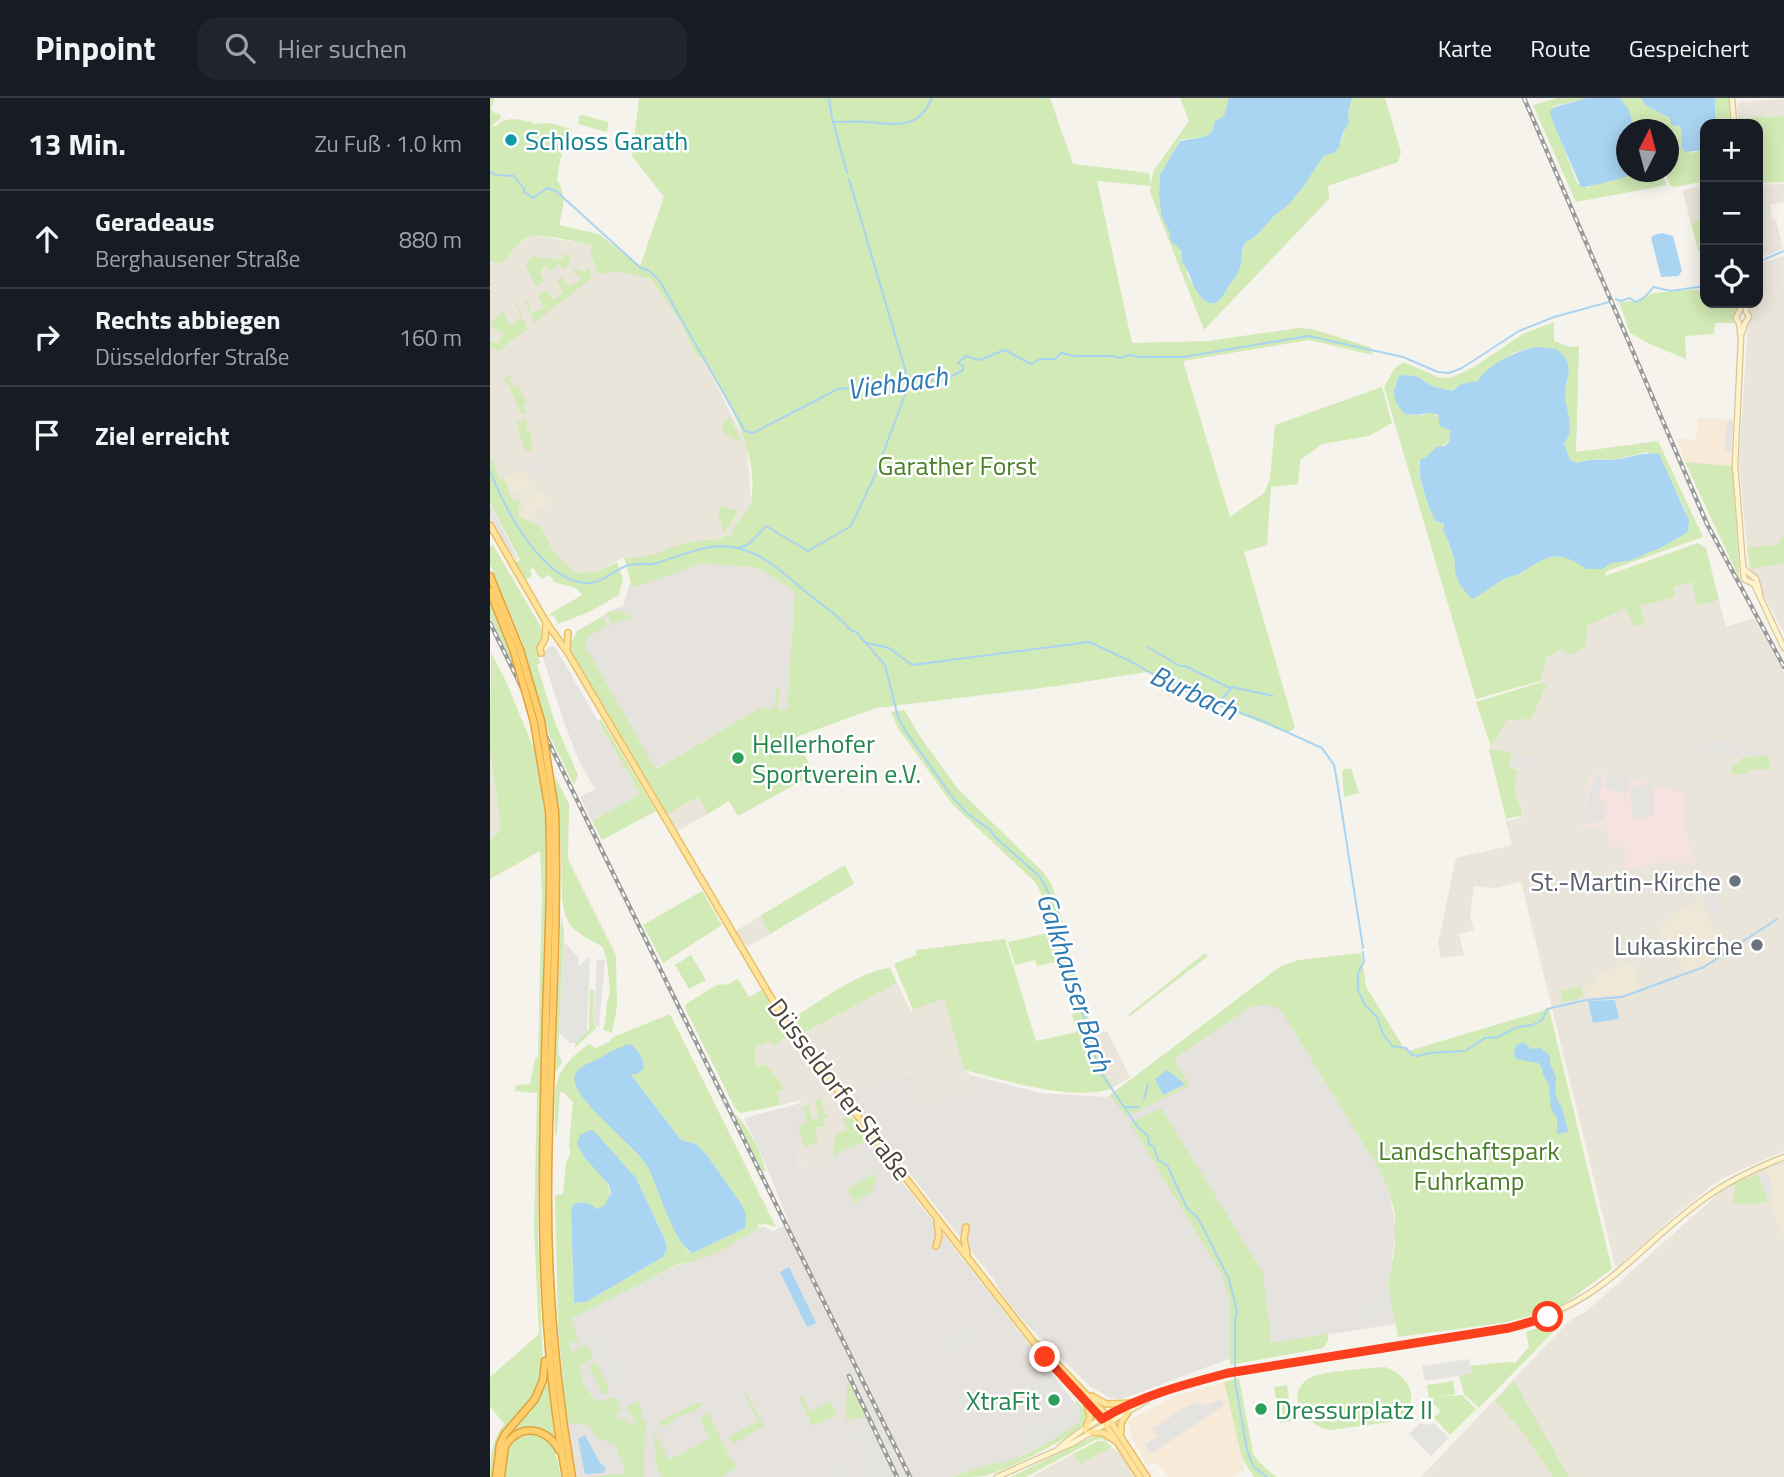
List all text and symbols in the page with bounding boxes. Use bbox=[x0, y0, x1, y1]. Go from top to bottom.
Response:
search box bbox=[197, 17, 687, 80]
text: Pinpoint bbox=[35, 23, 155, 73]
icon: search bbox=[221, 29, 259, 67]
text: Hier suchen bbox=[277, 29, 407, 68]
text: Karte bbox=[1438, 30, 1492, 66]
text: Route bbox=[1530, 30, 1591, 66]
text: Gespeichert bbox=[1629, 30, 1749, 66]
north arrow bbox=[1616, 119, 1679, 182]
map controls bbox=[1700, 119, 1763, 308]
button: + bbox=[1700, 119, 1763, 182]
text: 13 Min. bbox=[28, 121, 126, 167]
place label: Schloss Garath bbox=[525, 121, 688, 160]
text: Zu Fuß · 1.0 km bbox=[314, 126, 462, 161]
marker: Schloss Garath bbox=[503, 132, 519, 148]
button: − bbox=[1700, 182, 1763, 245]
text: Geradeaus bbox=[95, 202, 215, 241]
icon: ahead bbox=[28, 220, 66, 258]
text: 880 m bbox=[399, 222, 462, 257]
text: Berghausener Straße bbox=[95, 241, 300, 276]
button: locate bbox=[1700, 245, 1763, 308]
text: Rechts abbiegen bbox=[95, 300, 281, 339]
icon: right bbox=[28, 318, 66, 356]
text: 160 m bbox=[399, 320, 462, 355]
text: Düsseldorfer Straße bbox=[95, 339, 289, 374]
water label: Viehbach bbox=[844, 354, 951, 410]
icon: arrive bbox=[28, 416, 66, 454]
text: Ziel erreicht bbox=[95, 416, 230, 455]
park label: Garather Forst bbox=[877, 446, 1037, 485]
water label: Burbach bbox=[1143, 653, 1246, 731]
place label: Hellerhofer Sportverein e.V. bbox=[752, 724, 921, 793]
marker: Hellerhofer Sportverein e.V. bbox=[730, 750, 746, 766]
place label: St.-Martin-Kirche bbox=[1530, 862, 1721, 901]
marker: St.-Martin-Kirche bbox=[1727, 873, 1743, 889]
water label: Galkhauser Bach bbox=[1026, 887, 1124, 1078]
place label: Lukaskirche bbox=[1614, 926, 1743, 965]
marker: Lukaskirche bbox=[1749, 937, 1765, 953]
street label: Düsseldorfer Straße bbox=[758, 990, 922, 1188]
park label: Landschaftspark Fuhrkamp bbox=[1378, 1131, 1560, 1200]
route start bbox=[1532, 1301, 1563, 1332]
route end bbox=[1029, 1341, 1060, 1372]
place label: XtraFit bbox=[966, 1381, 1040, 1420]
place label: Dressurplatz II bbox=[1275, 1390, 1433, 1429]
marker: XtraFit bbox=[1046, 1392, 1062, 1408]
marker: Dressurplatz II bbox=[1253, 1401, 1269, 1417]

